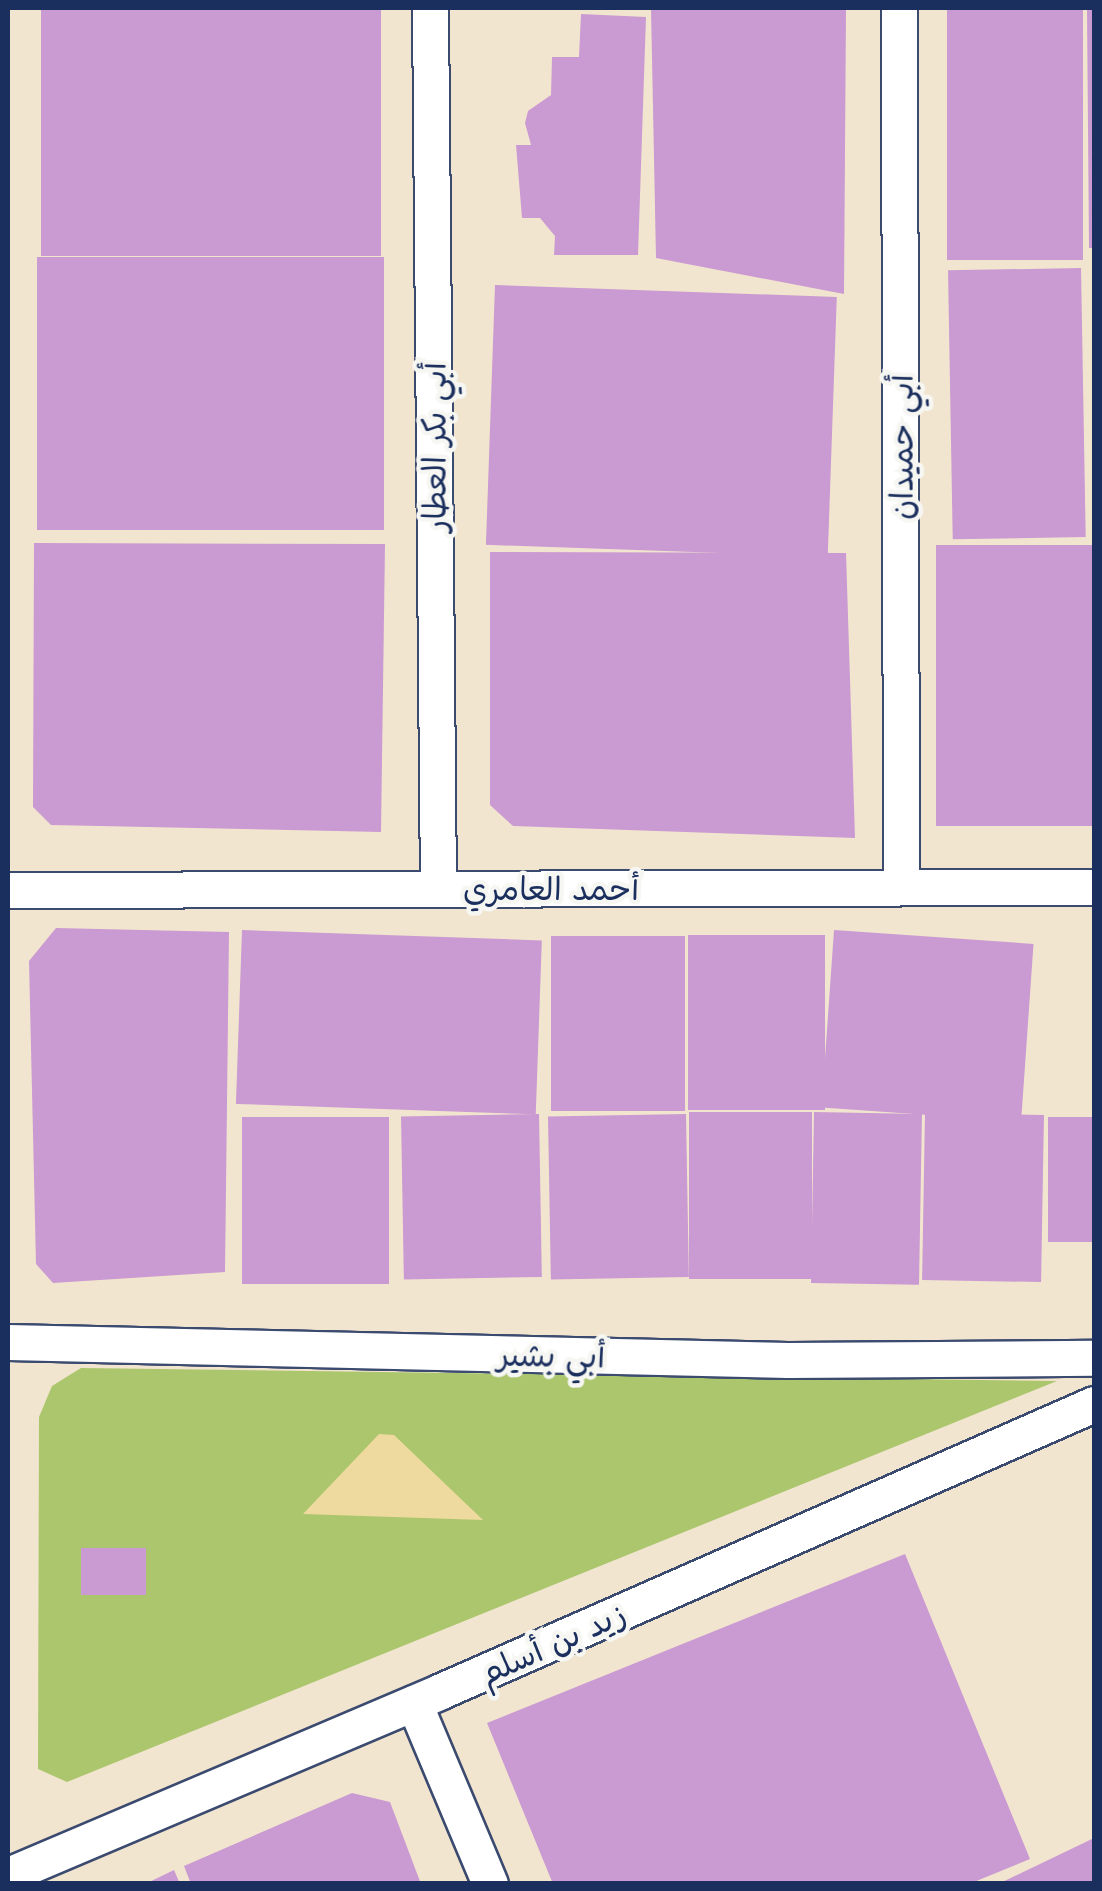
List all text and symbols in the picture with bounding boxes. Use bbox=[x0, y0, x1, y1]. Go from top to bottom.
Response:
street label: أبي بكر العطار bbox=[414, 362, 452, 532]
street label: أبي حميدان bbox=[881, 374, 919, 520]
street label: أحمد العامري bbox=[463, 868, 639, 906]
street label: أبي بشير bbox=[497, 1334, 605, 1374]
street label: زيد بن أسلم bbox=[473, 1593, 631, 1691]

